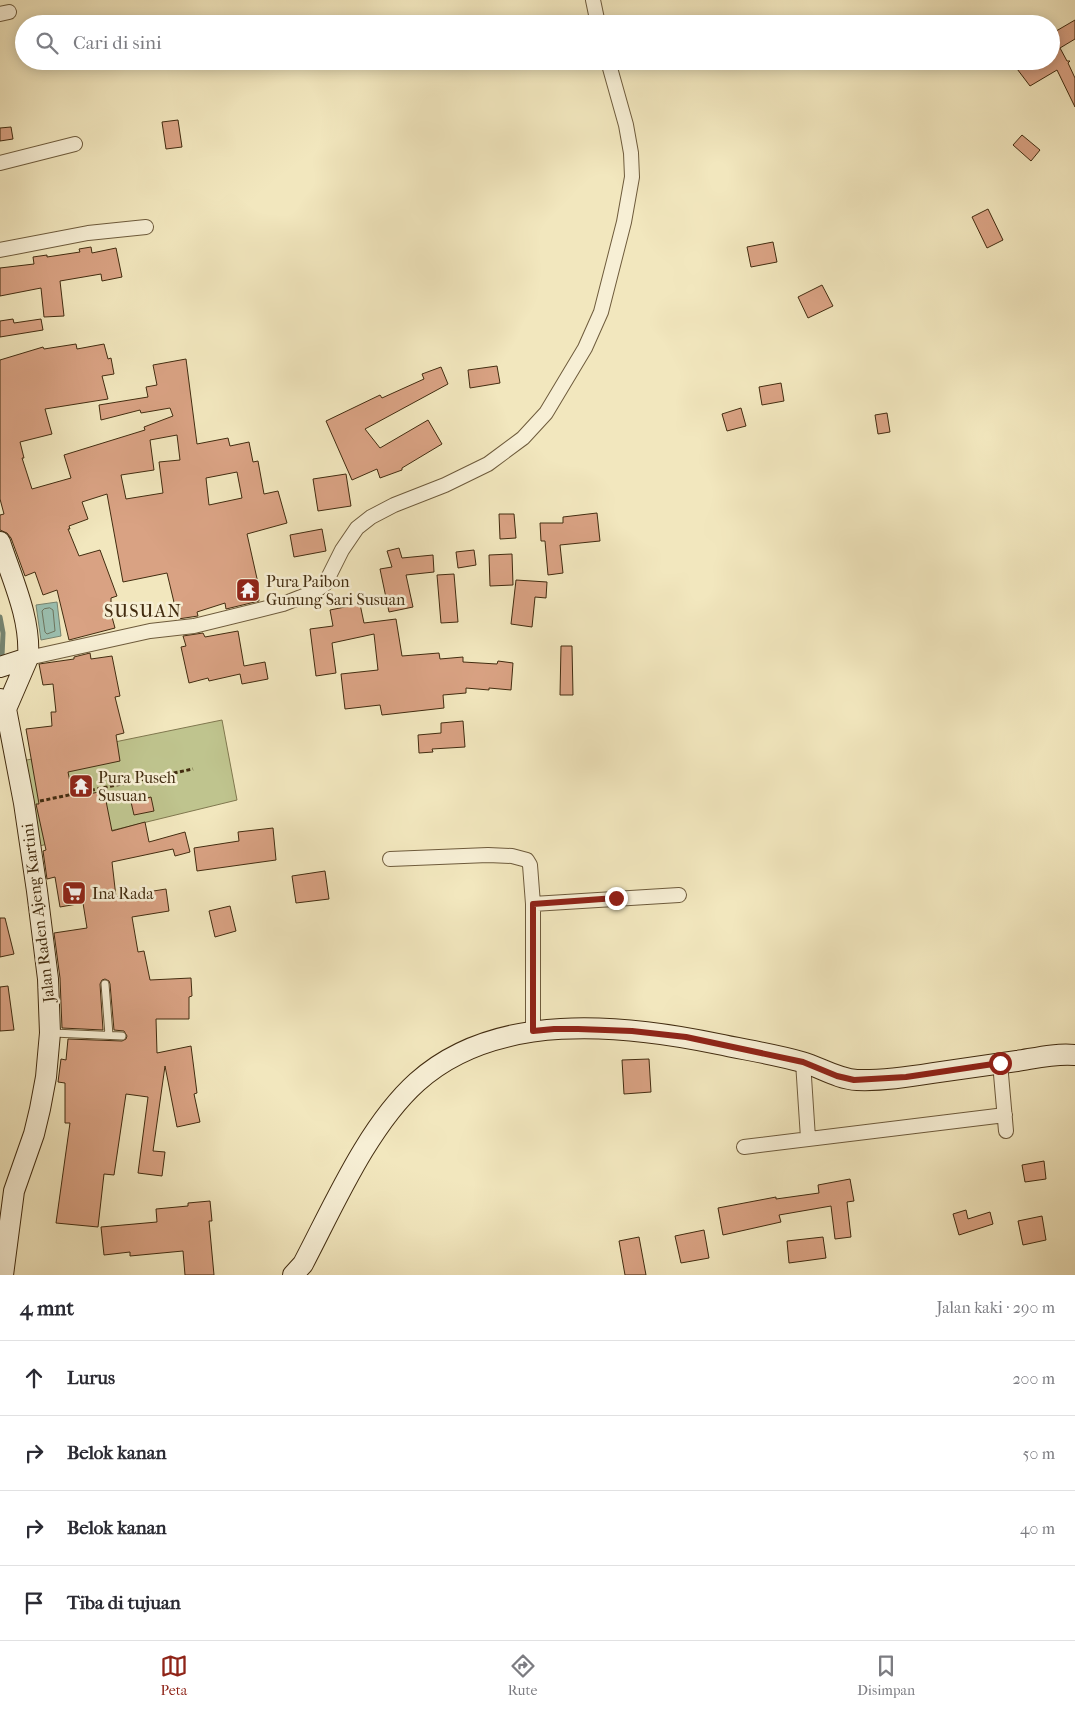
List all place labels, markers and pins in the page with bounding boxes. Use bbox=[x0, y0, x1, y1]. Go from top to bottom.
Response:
place label: Pura Paibon Gunung Sari Susuan bbox=[266, 572, 406, 609]
temple icon: Pura Paibon Gunung Sari Susuan bbox=[235, 577, 261, 603]
place label: Pura Puseh Susuan bbox=[98, 768, 176, 805]
temple icon: Pura Puseh Susuan bbox=[68, 773, 94, 799]
supermarket icon: Ina Rada bbox=[61, 880, 87, 906]
place label: Ina Rada bbox=[92, 884, 154, 903]

